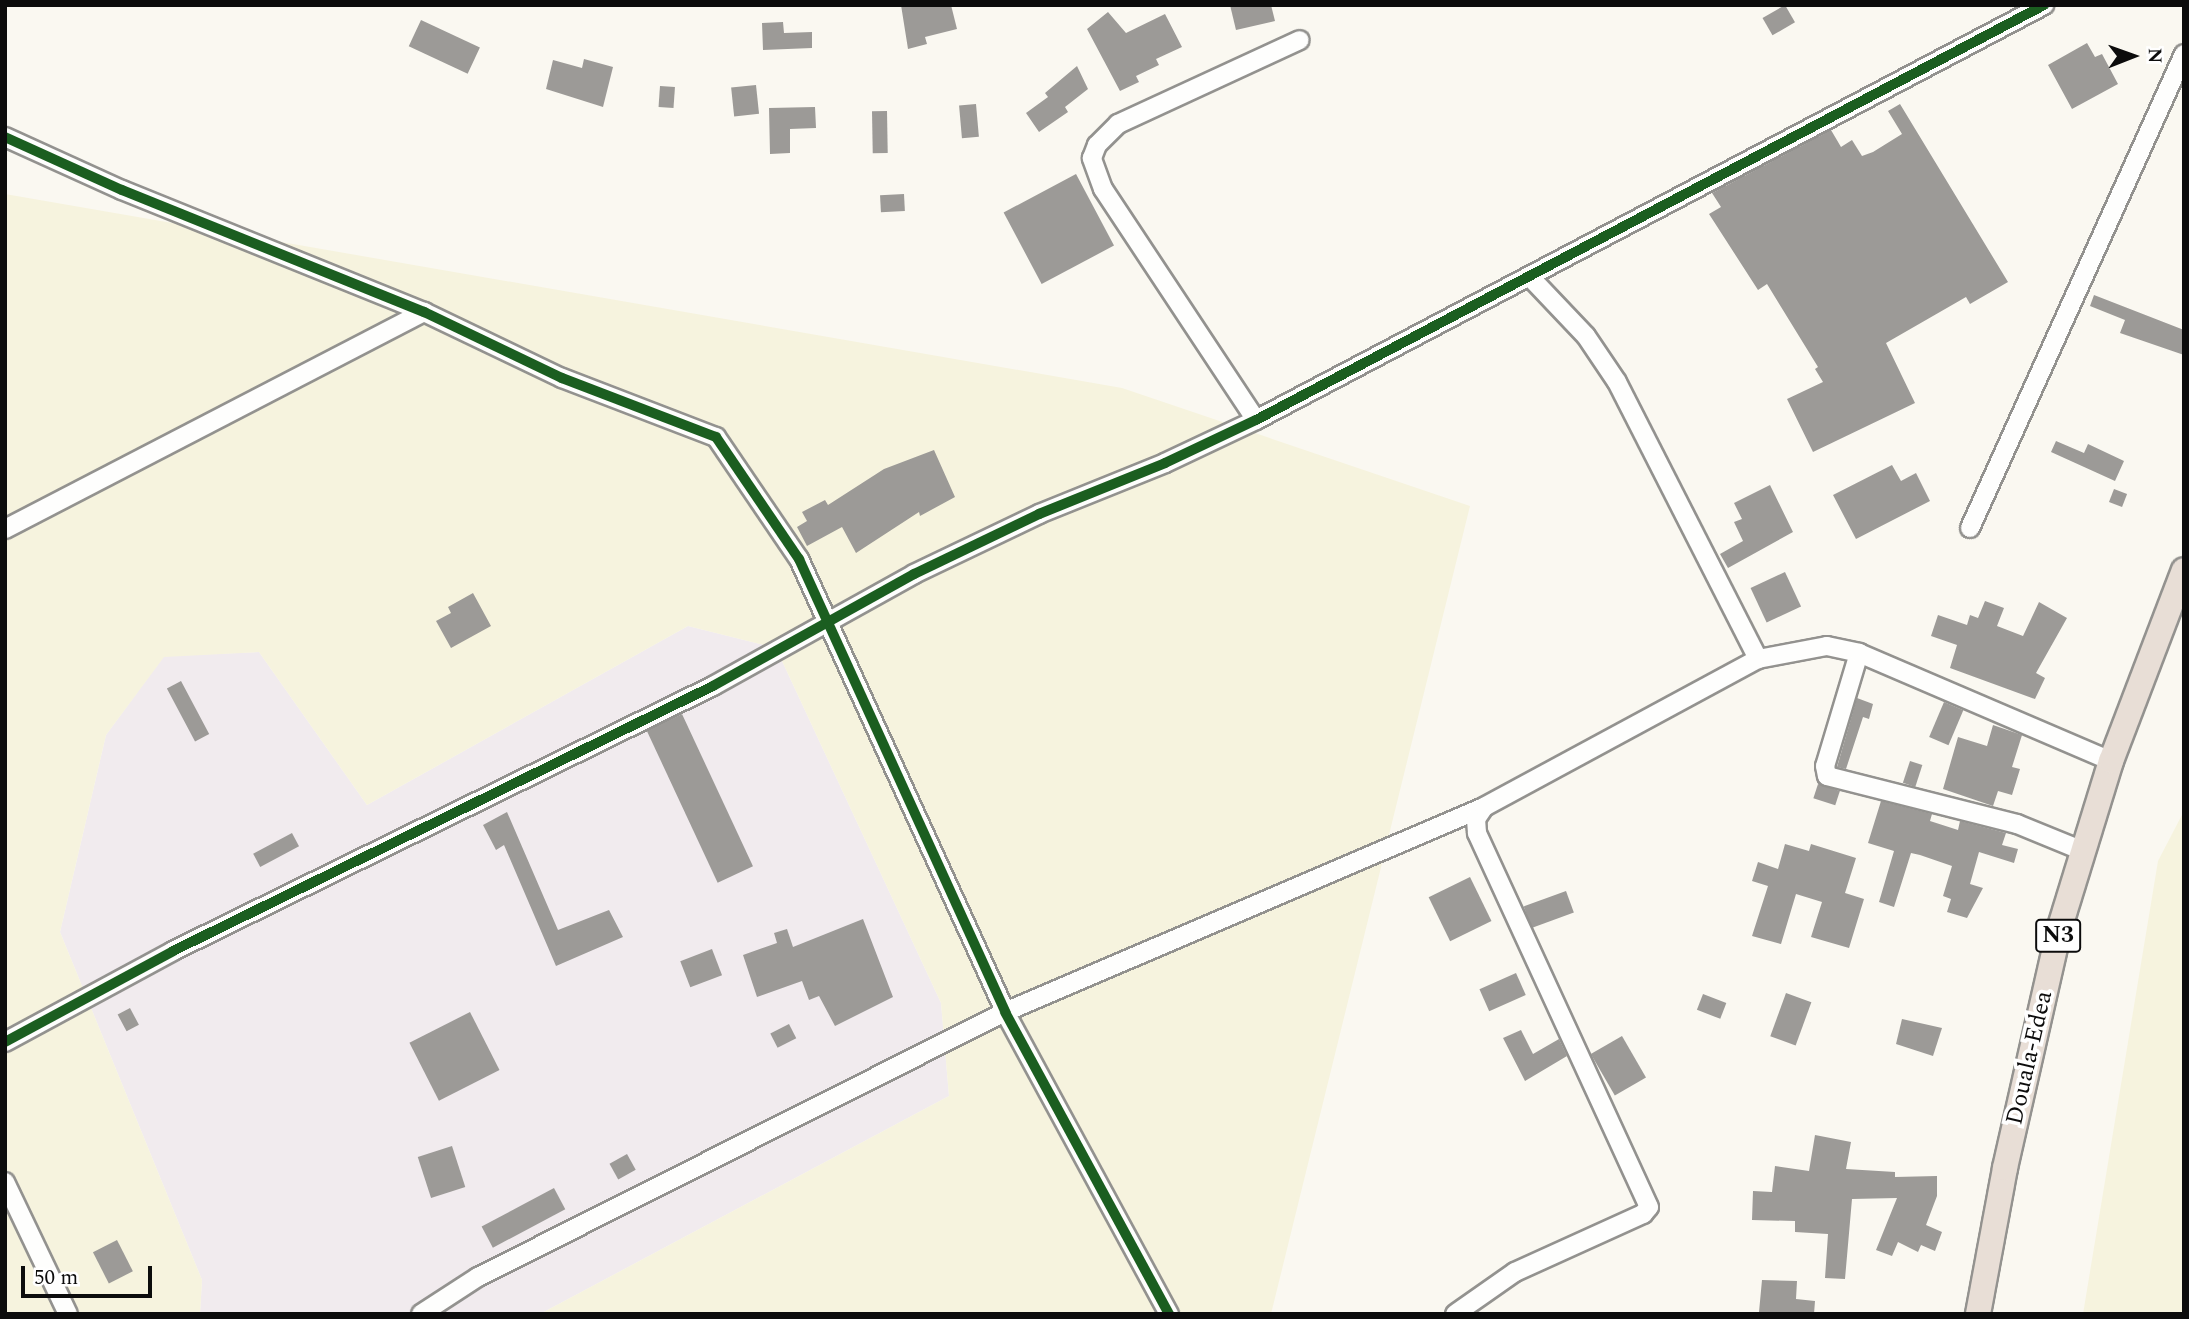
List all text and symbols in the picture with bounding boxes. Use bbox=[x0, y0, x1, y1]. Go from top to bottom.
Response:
north arrow bbox=[2098, 21, 2168, 91]
text: N bbox=[2140, 48, 2169, 64]
road number: N3 bbox=[2034, 917, 2082, 956]
street label: Douala-Edea bbox=[2001, 988, 2059, 1128]
scale bar bbox=[24, 1252, 156, 1296]
text: 50 m bbox=[34, 1262, 78, 1294]

